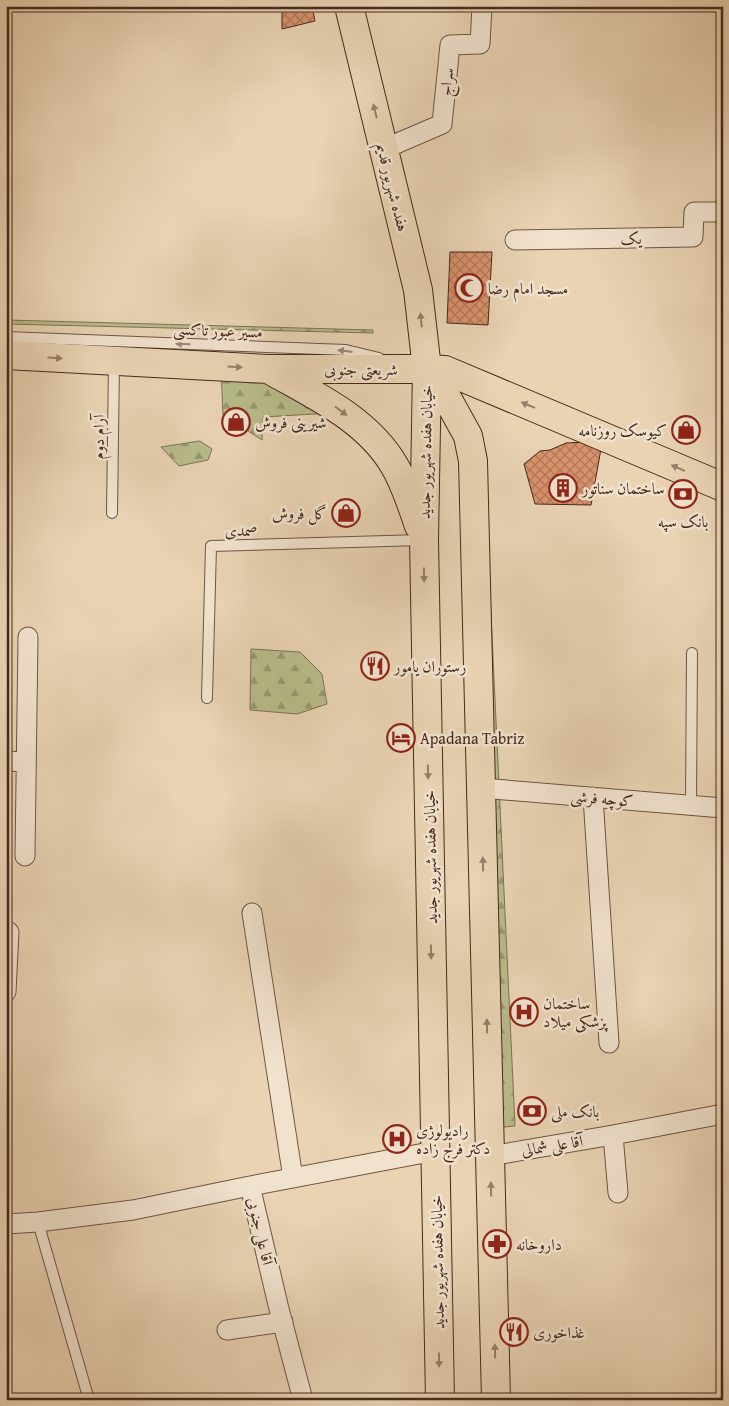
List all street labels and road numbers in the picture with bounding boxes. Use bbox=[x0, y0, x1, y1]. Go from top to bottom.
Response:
street label: سراج bbox=[433, 67, 462, 98]
street label: هفده شهریور قدیم bbox=[367, 140, 416, 235]
street label: یک bbox=[620, 226, 643, 250]
street label: مسیر عبور تاکسی bbox=[173, 316, 263, 344]
street label: شریعتی جنوبی bbox=[324, 357, 398, 381]
street label: خیابان هفده شهریور جدید bbox=[412, 385, 438, 519]
street label: آرام دوم bbox=[86, 413, 113, 460]
street label: صمدی bbox=[224, 518, 258, 542]
street label: کوچه فرشی bbox=[570, 783, 634, 813]
street label: خیابان هفده شهریور جدید bbox=[417, 790, 443, 924]
street label: آقا علی شمالی bbox=[519, 1128, 586, 1162]
street label: آقا علی جنوبی bbox=[242, 1195, 281, 1269]
street label: خیابان هفده شهریور جدید bbox=[424, 1195, 450, 1329]

